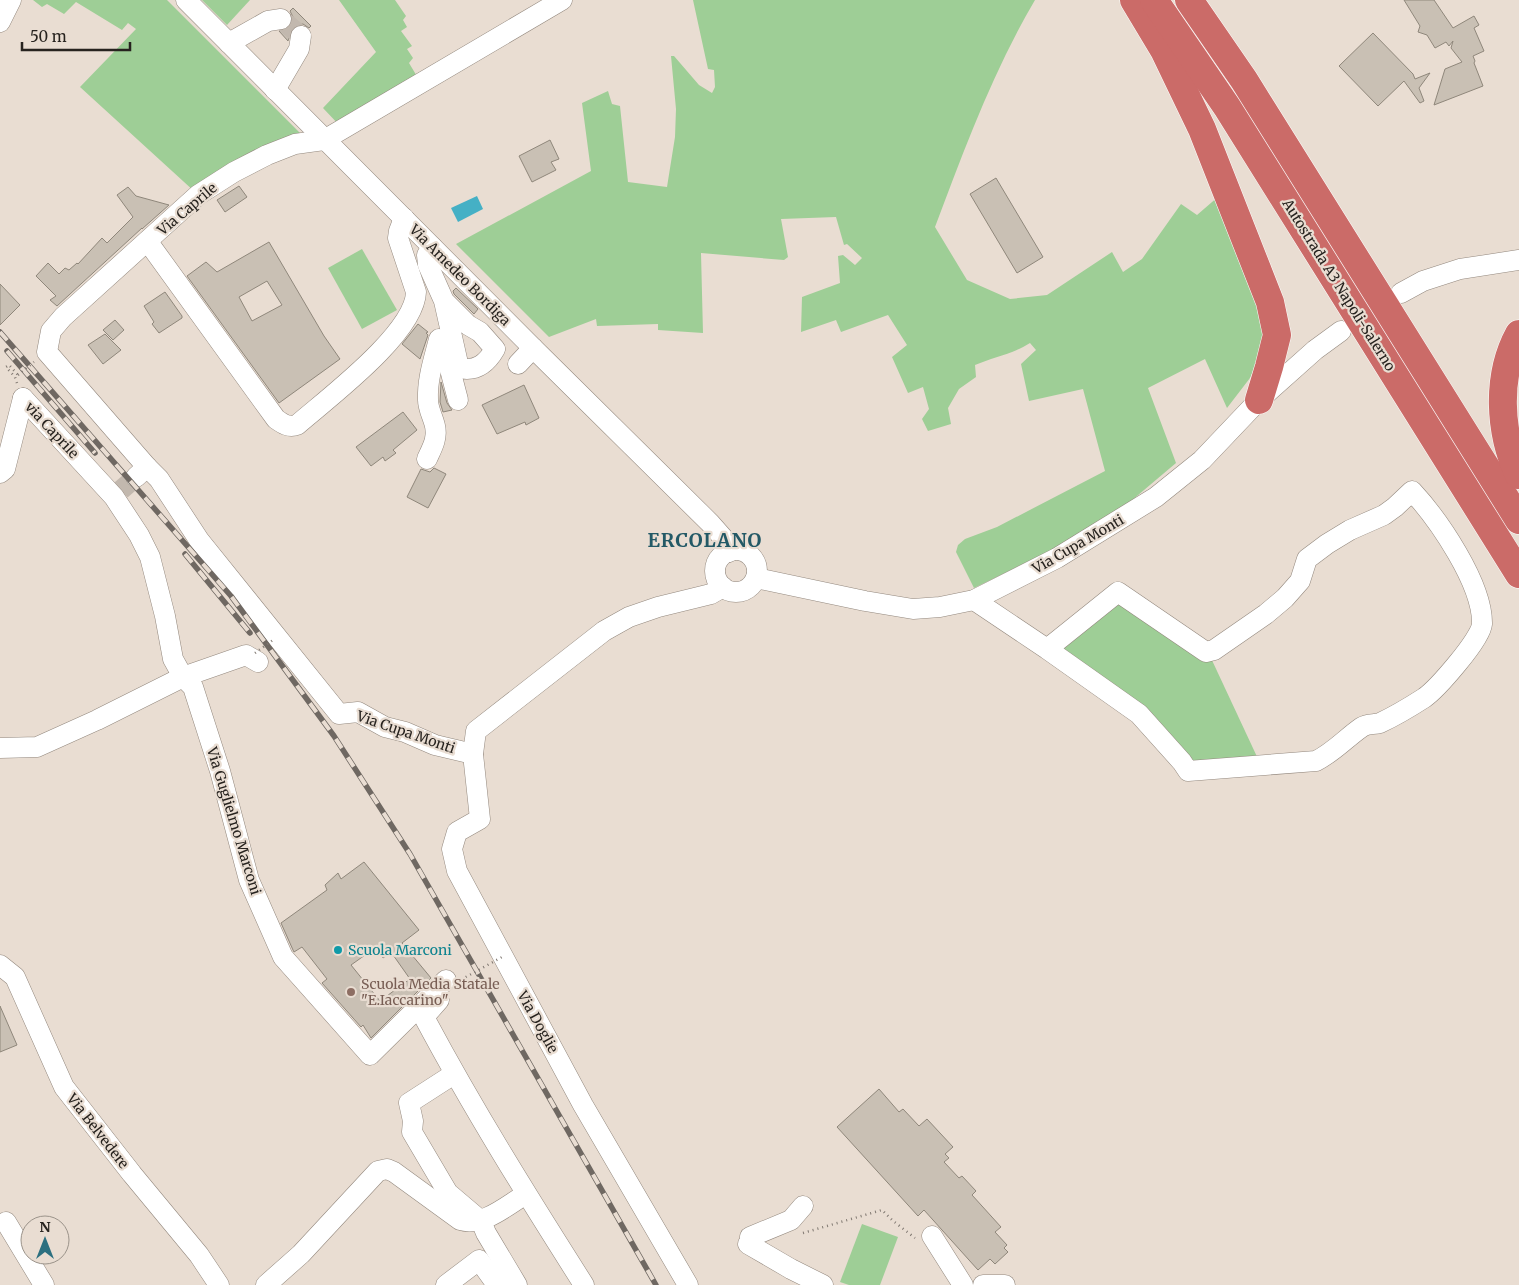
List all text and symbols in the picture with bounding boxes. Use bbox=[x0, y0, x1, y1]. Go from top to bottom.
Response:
scale bar bbox=[22, 20, 130, 52]
text: 50 m bbox=[30, 27, 67, 46]
street label: Via Caprile bbox=[153, 179, 220, 240]
street label: Autostrada A3 Napoli-Salerno bbox=[1278, 195, 1400, 374]
street label: Via Amedeo Bordiga bbox=[405, 220, 515, 330]
street label: via Caprile bbox=[21, 397, 83, 462]
street label: Via Cupa Monti bbox=[1028, 510, 1127, 578]
district label: ERCOLANO bbox=[647, 528, 763, 552]
street label: Via Cupa Monti bbox=[354, 706, 458, 757]
street label: Via Guglielmo Marconi bbox=[203, 744, 265, 898]
place label: Scuola Marconi bbox=[348, 941, 452, 959]
marker: Scuola Marconi bbox=[332, 944, 344, 956]
place label: Scuola Media Statale "E.Iaccarino" bbox=[361, 975, 500, 1009]
marker: Scuola Media Statale "E.Iaccarino" bbox=[345, 986, 357, 998]
street label: Via Doglie bbox=[513, 987, 562, 1056]
street label: Via Belvedere bbox=[63, 1089, 133, 1172]
north arrow bbox=[20, 1215, 70, 1265]
text: N bbox=[39, 1218, 51, 1236]

